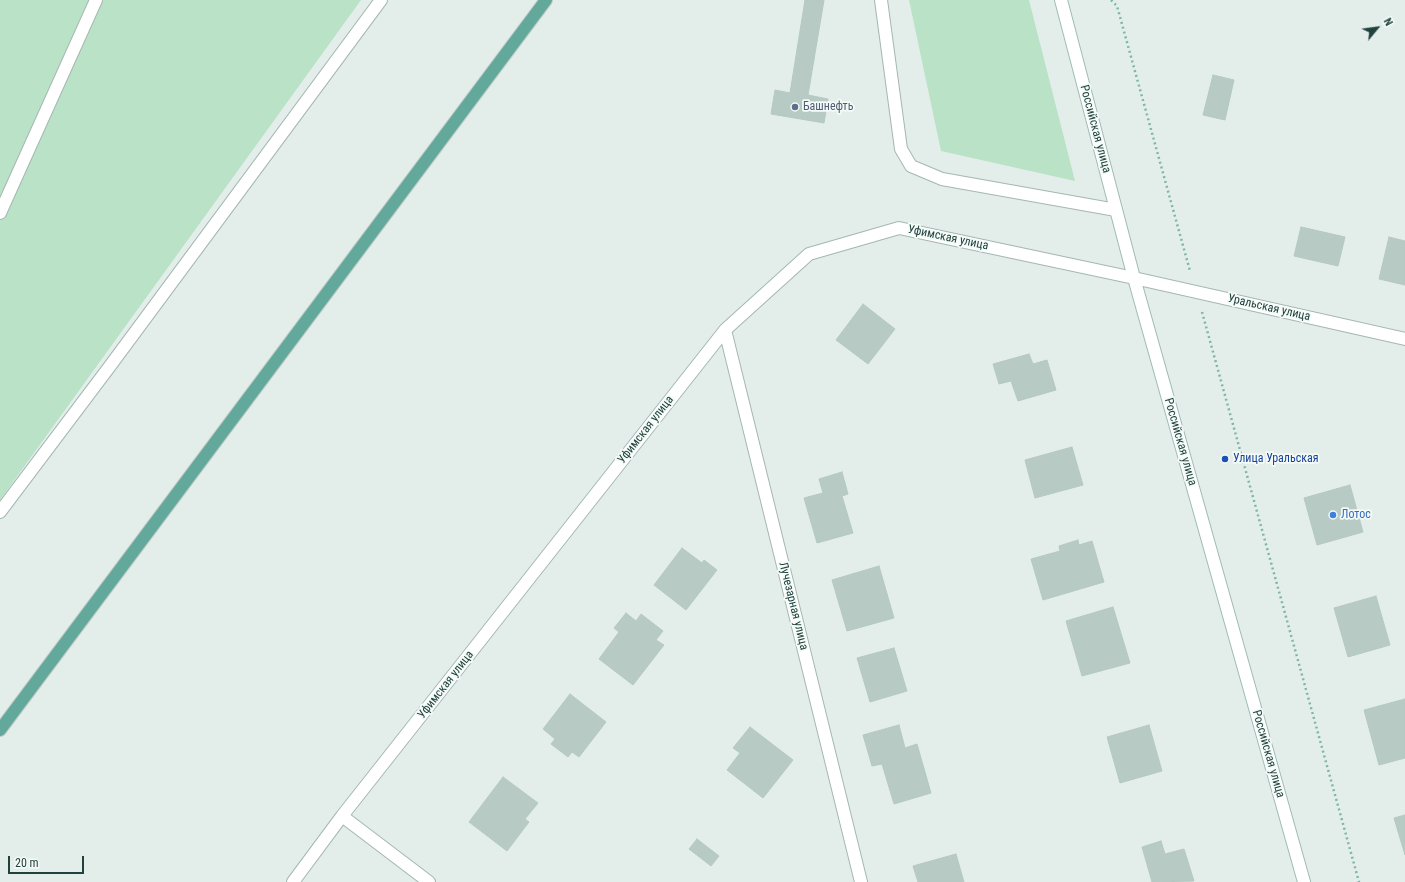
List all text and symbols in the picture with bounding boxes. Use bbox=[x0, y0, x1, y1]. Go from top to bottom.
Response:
north arrow bbox=[1357, 8, 1397, 48]
text: N bbox=[1381, 16, 1395, 28]
street label: Российская улица bbox=[1076, 83, 1114, 175]
place label: Башнефть bbox=[803, 100, 853, 114]
marker: Башнефть bbox=[790, 102, 800, 112]
street label: Уфимская улица bbox=[906, 222, 990, 254]
street label: Уральская улица bbox=[1226, 292, 1312, 324]
street label: Уфимская улица bbox=[615, 393, 677, 467]
street label: Российская улица bbox=[1161, 396, 1199, 488]
place label: Улица Уральская bbox=[1233, 452, 1319, 466]
marker: Улица Уральская bbox=[1220, 454, 1230, 464]
place label: Лотос bbox=[1341, 508, 1371, 522]
marker: Лотос bbox=[1328, 510, 1338, 520]
street label: Лучезарная улица bbox=[775, 560, 811, 652]
street label: Уфимская улица bbox=[415, 648, 477, 722]
street label: Российская улица bbox=[1249, 708, 1287, 800]
scale bar bbox=[10, 848, 86, 874]
text: 20 m bbox=[15, 856, 39, 870]

